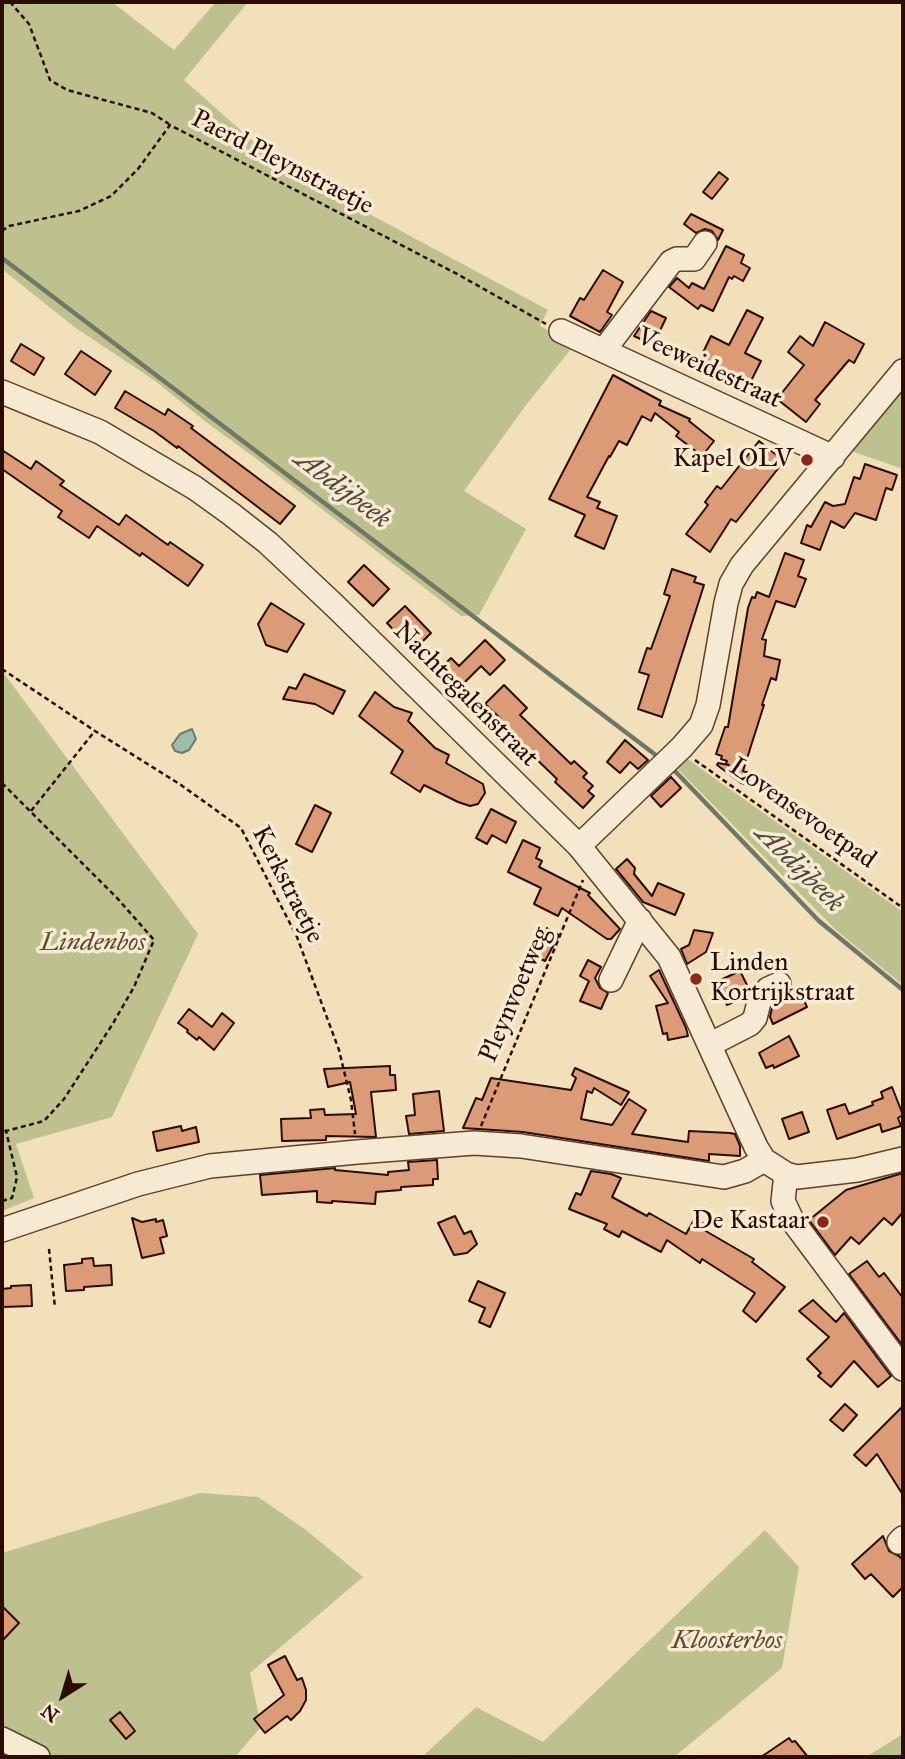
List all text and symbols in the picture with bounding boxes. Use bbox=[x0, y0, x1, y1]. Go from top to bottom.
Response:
street label: Paerd Pleynstraetje bbox=[186, 104, 378, 222]
street label: Veeweidestraat bbox=[632, 322, 786, 416]
water label: Abdijbeek bbox=[287, 443, 397, 537]
place label: Kapel OLV bbox=[673, 444, 793, 476]
marker: Kapel OLV bbox=[799, 452, 815, 468]
street label: Nachtegalenstraat bbox=[386, 616, 544, 774]
street label: Lovensevoetpad bbox=[723, 752, 881, 876]
water label: Abdijbeek bbox=[748, 818, 850, 920]
street label: Kerkstraetje bbox=[244, 821, 330, 949]
street label: Pleynvoetweg bbox=[474, 923, 558, 1067]
park label: Lindenbos bbox=[40, 928, 146, 960]
place label: Linden Kortrijkstraat bbox=[710, 948, 855, 1010]
marker: Linden Kortrijkstraat bbox=[688, 971, 704, 987]
place label: De Kastaar bbox=[692, 1206, 809, 1238]
marker: De Kastaar bbox=[815, 1214, 831, 1230]
park label: Kloosterbos bbox=[672, 1626, 782, 1658]
north arrow bbox=[28, 1661, 98, 1731]
text: N bbox=[37, 1699, 63, 1727]

